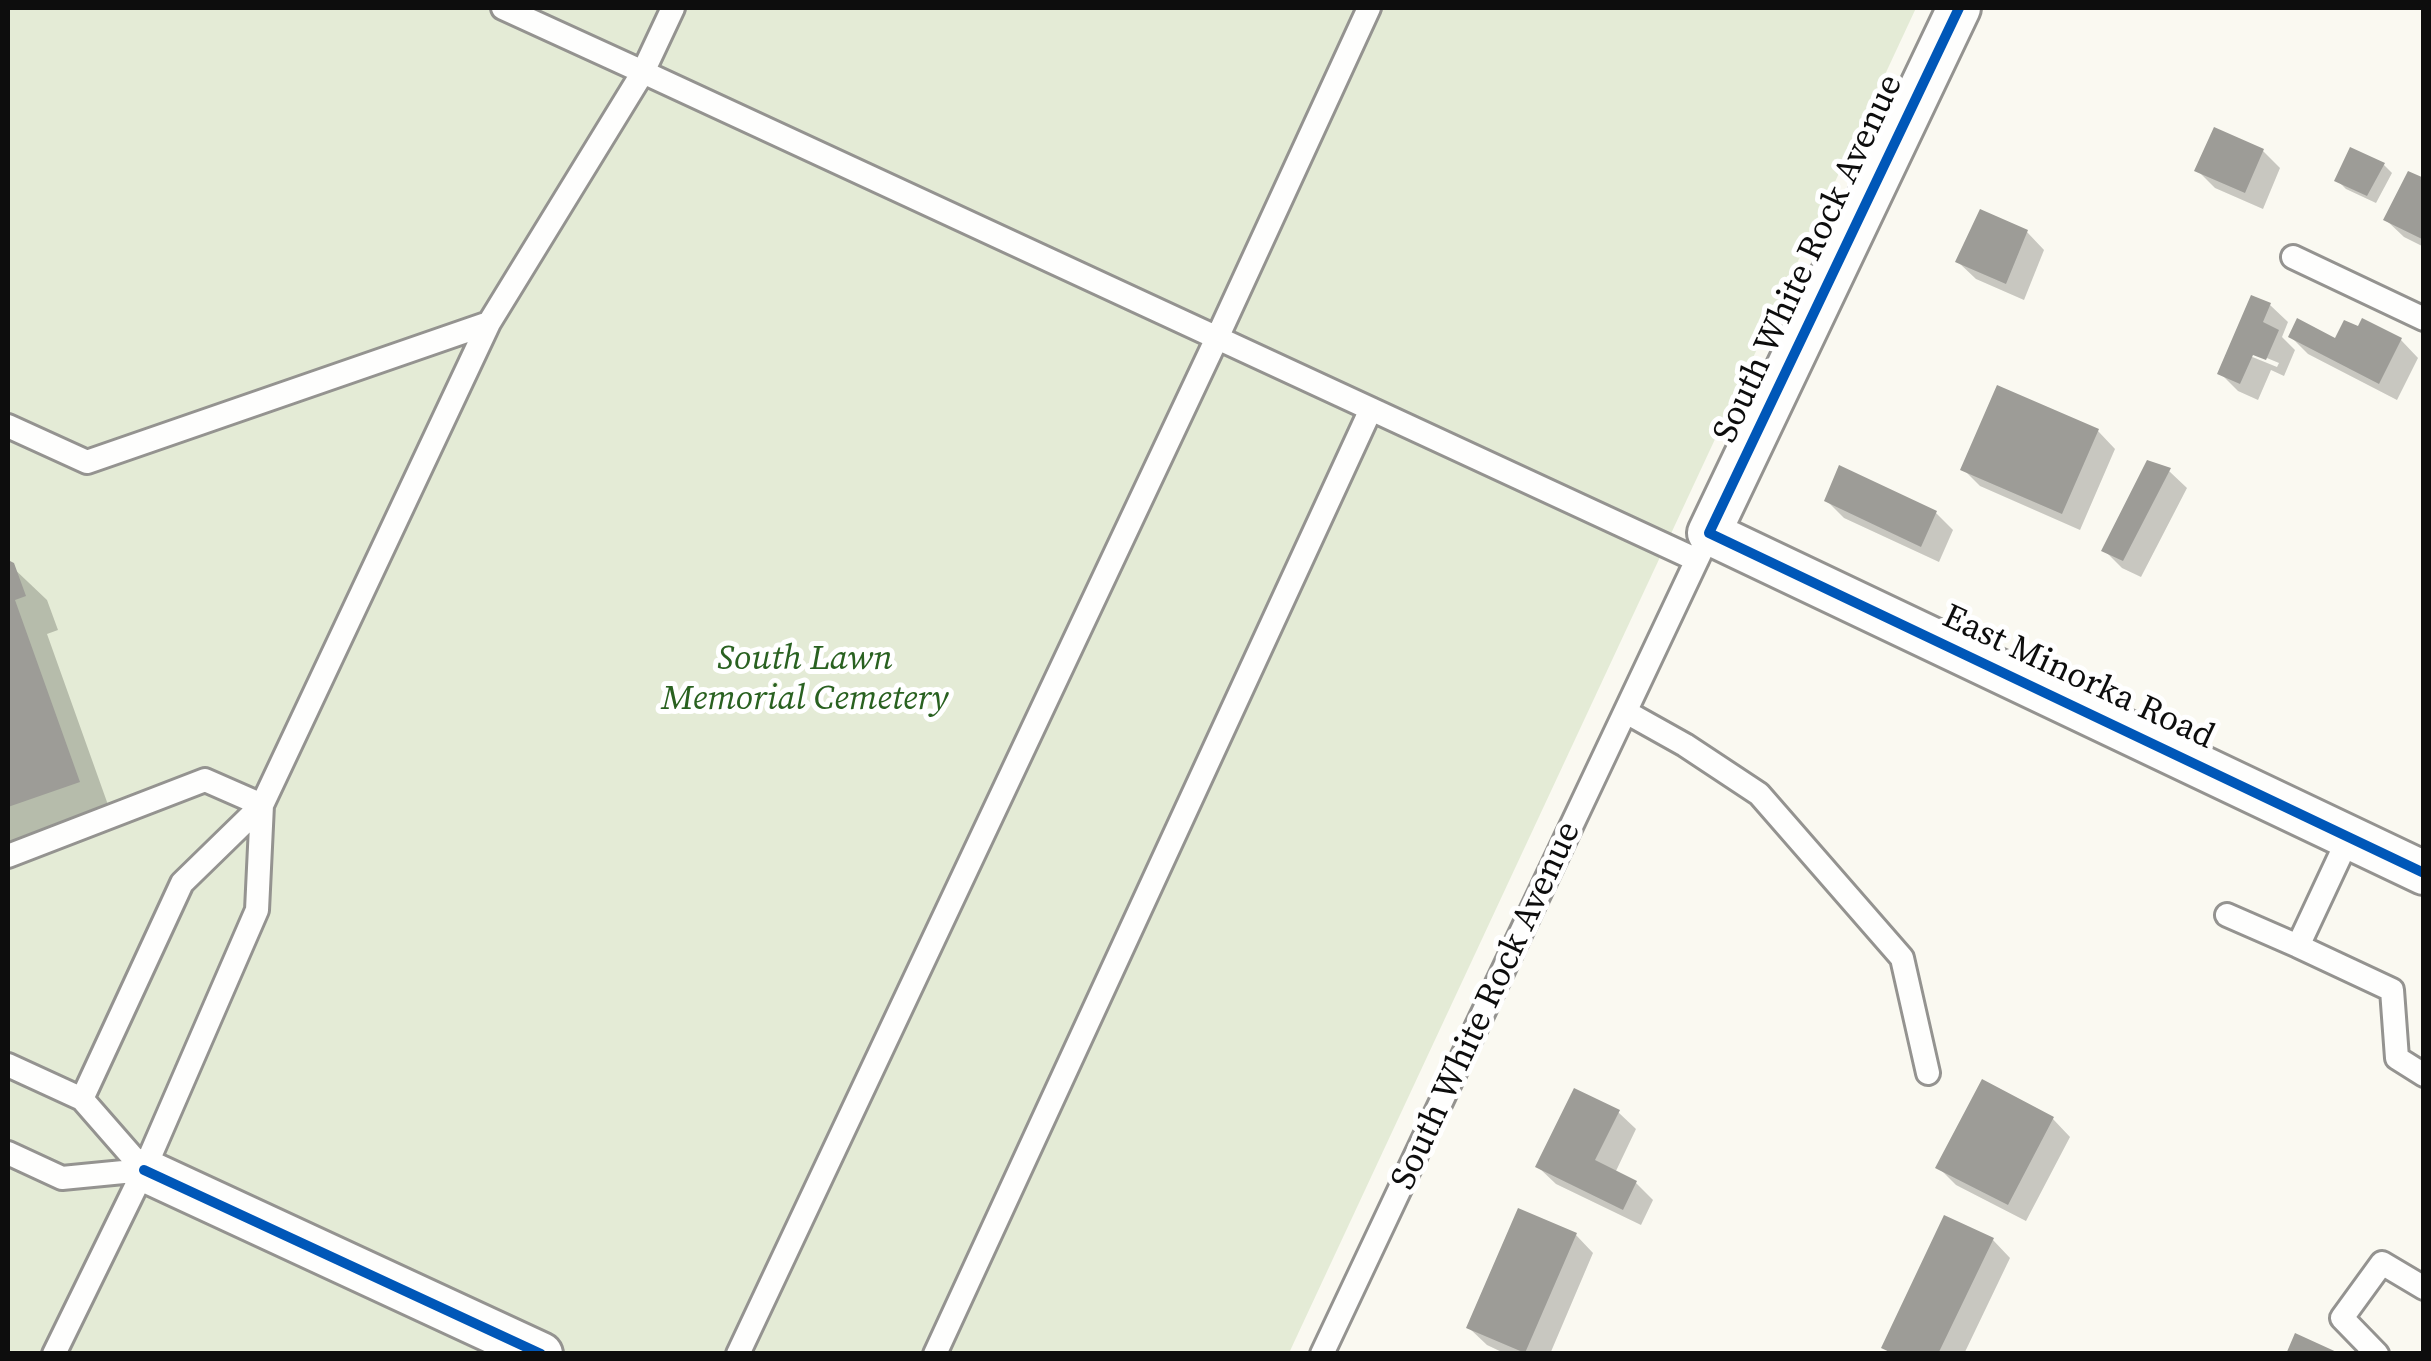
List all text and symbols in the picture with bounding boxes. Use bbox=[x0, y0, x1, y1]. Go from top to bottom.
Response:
street label: South White Rock Avenue bbox=[1705, 68, 1913, 450]
street label: East Minorka Road bbox=[1935, 597, 2221, 759]
park label: South Lawn Memorial Cemetery bbox=[662, 639, 948, 721]
street label: South White Rock Avenue bbox=[1383, 815, 1591, 1197]

